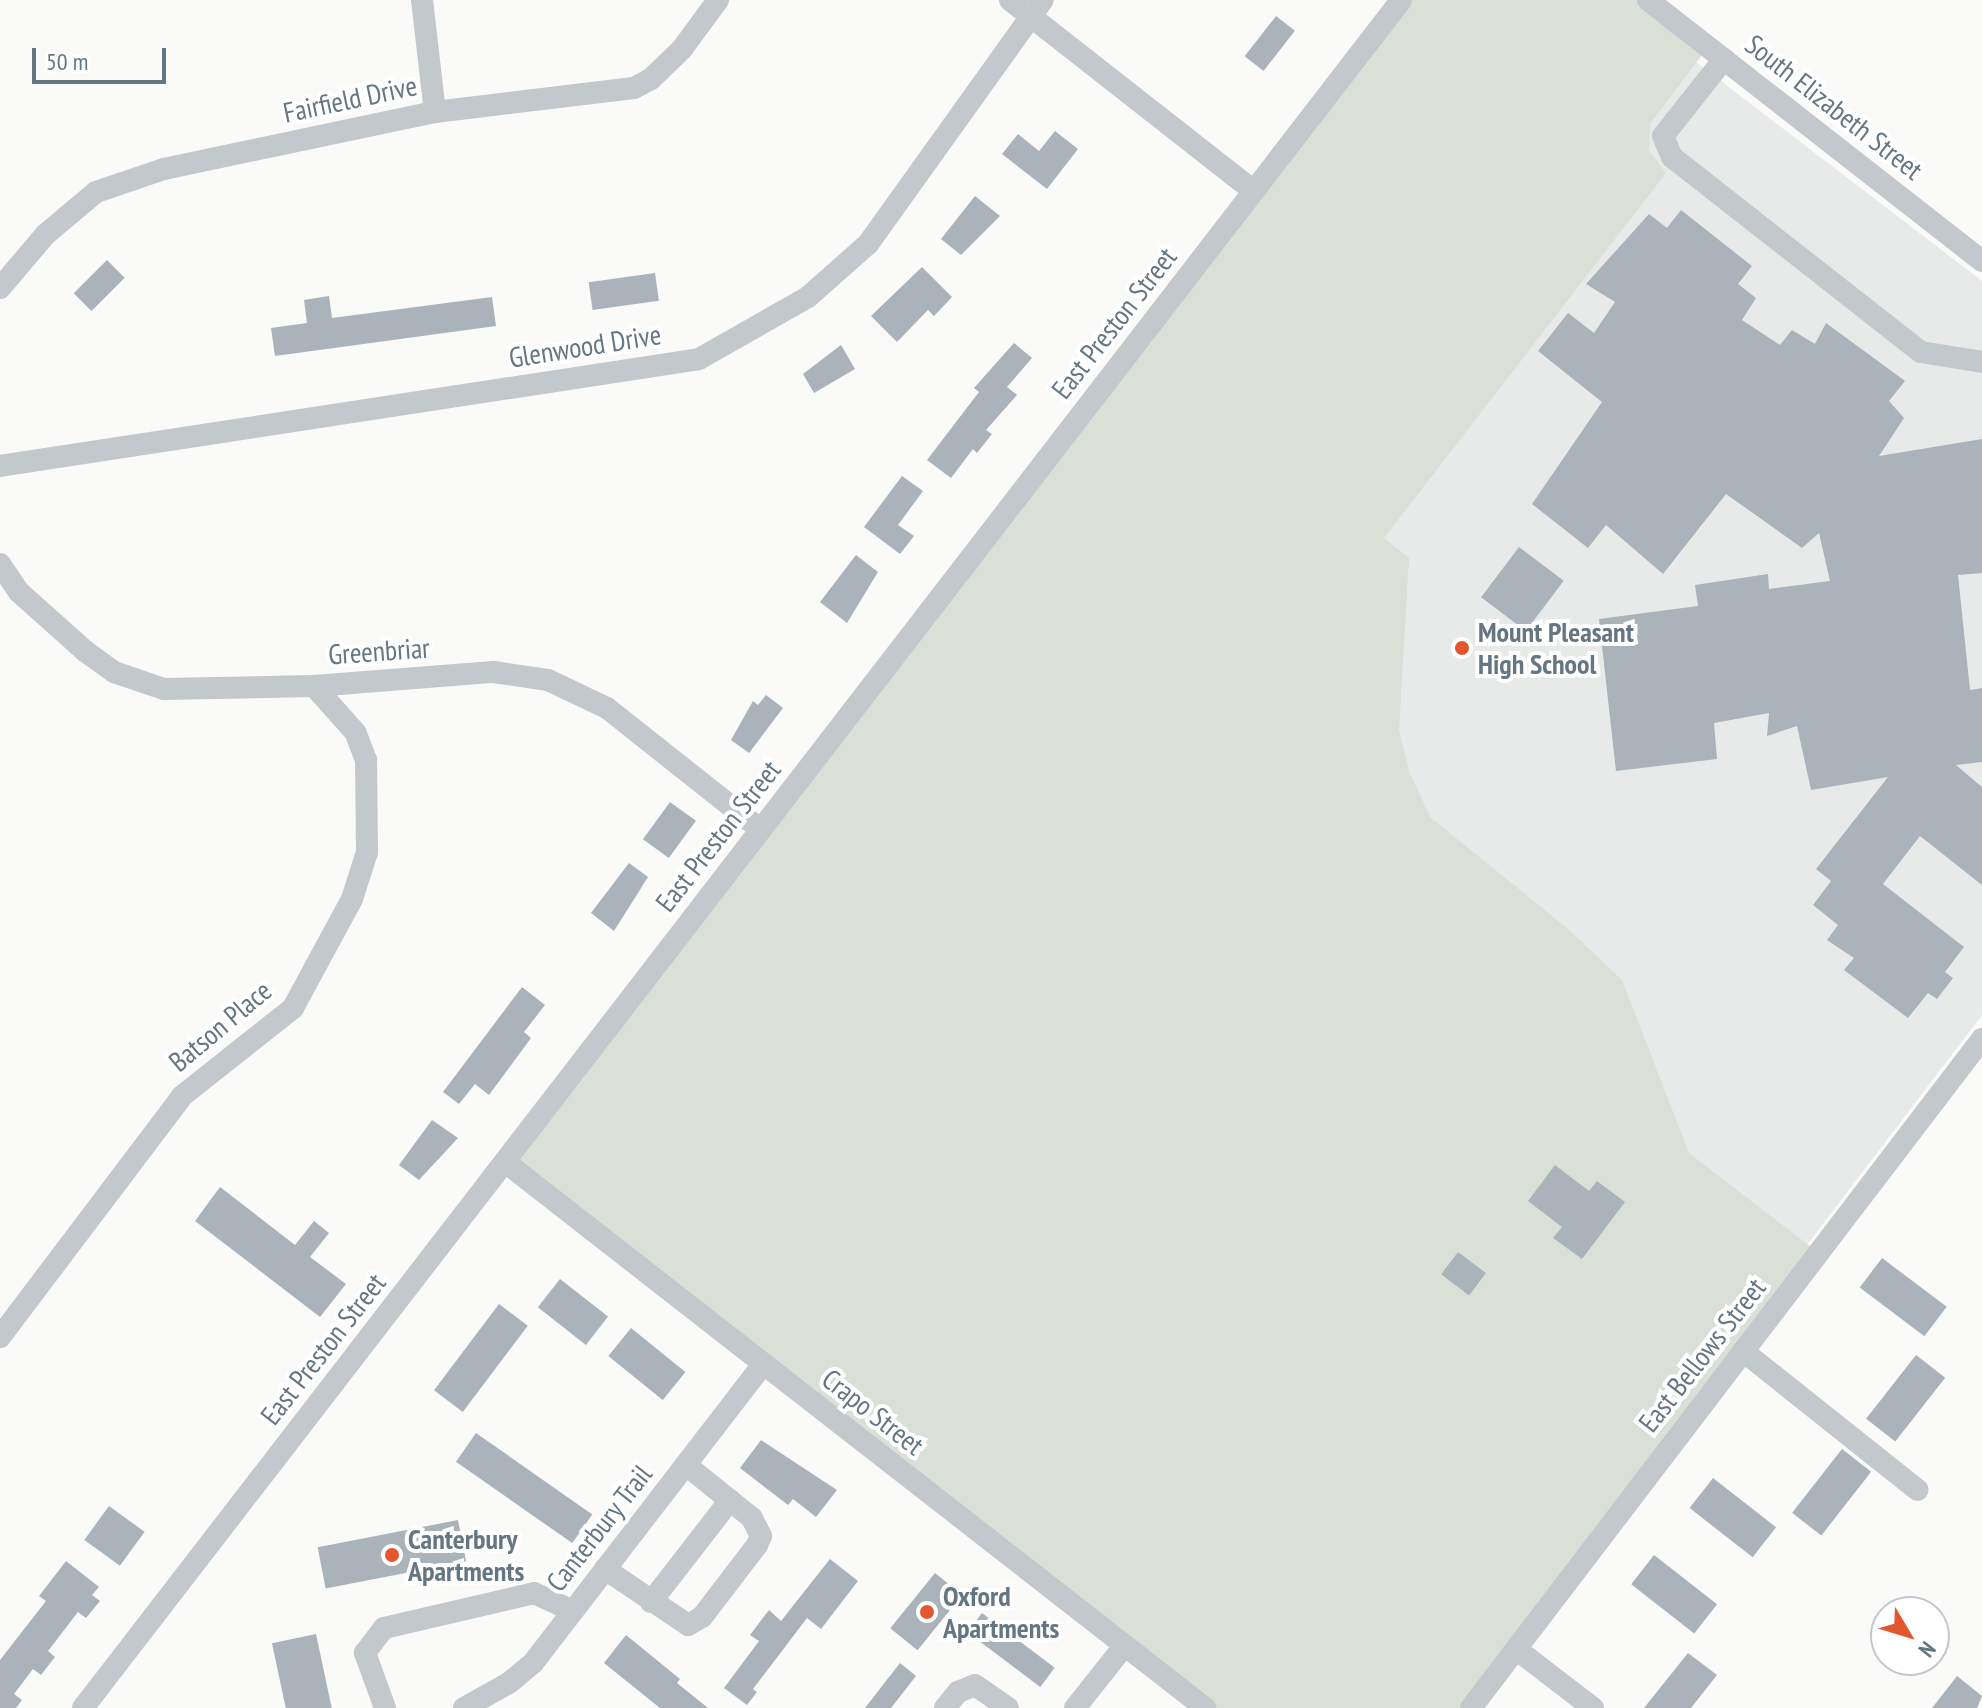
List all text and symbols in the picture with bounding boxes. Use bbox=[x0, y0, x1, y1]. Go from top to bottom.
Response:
street label: South Elizabeth Street bbox=[1739, 27, 1929, 187]
scale bar bbox=[36, 32, 170, 82]
text: 50 m bbox=[46, 46, 88, 77]
street label: Fairfield Drive bbox=[280, 68, 420, 130]
street label: East Preston Street bbox=[1045, 241, 1183, 405]
street label: Glenwood Drive bbox=[507, 317, 663, 375]
place label: Mount Pleasant High School bbox=[1478, 615, 1634, 681]
street label: Greenbriar bbox=[327, 631, 431, 671]
marker: Mount Pleasant High School bbox=[1453, 639, 1471, 657]
street label: East Preston Street bbox=[649, 754, 787, 918]
street label: Batson Place bbox=[162, 974, 278, 1078]
street label: East Preston Street bbox=[254, 1267, 392, 1431]
street label: East Bellows Street bbox=[1632, 1271, 1772, 1439]
street label: Crapo Street bbox=[816, 1362, 930, 1462]
street label: Canterbury Trail bbox=[539, 1457, 659, 1599]
place label: Canterbury Apartments bbox=[408, 1522, 524, 1588]
marker: Canterbury Apartments bbox=[383, 1546, 401, 1564]
place label: Oxford Apartments bbox=[943, 1579, 1059, 1645]
north arrow bbox=[1870, 1596, 1950, 1676]
marker: Oxford Apartments bbox=[918, 1603, 936, 1621]
text: N bbox=[1913, 1636, 1942, 1663]

